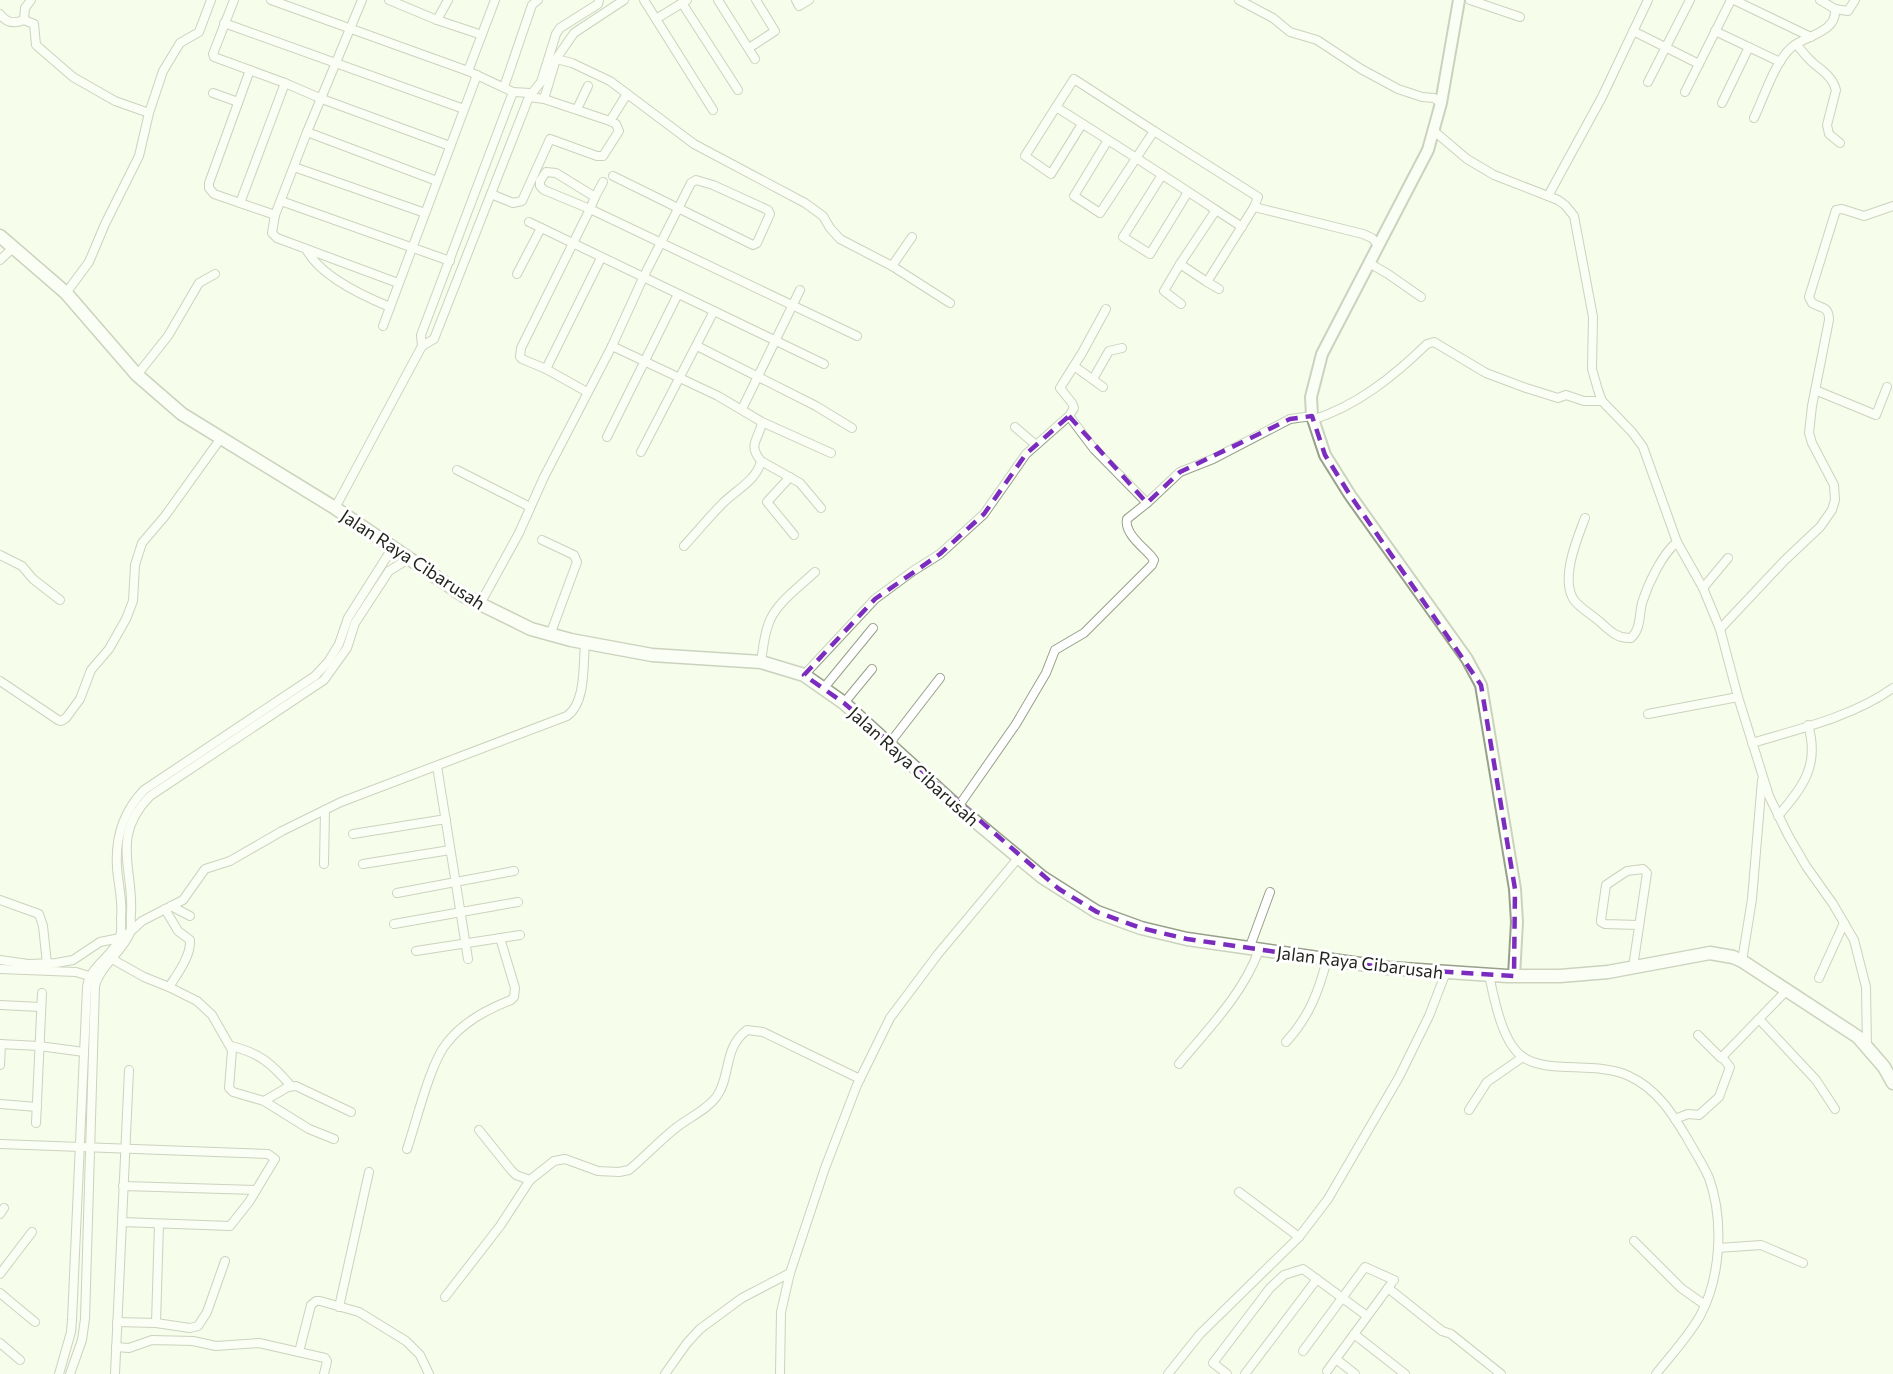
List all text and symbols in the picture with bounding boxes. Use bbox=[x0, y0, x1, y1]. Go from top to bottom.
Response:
street label: Jalan Raya Cibarusah bbox=[337, 504, 489, 614]
street label: Jalan Raya Cibarusah bbox=[844, 702, 984, 830]
street label: Jalan Raya Cibarusah bbox=[1275, 941, 1445, 983]

